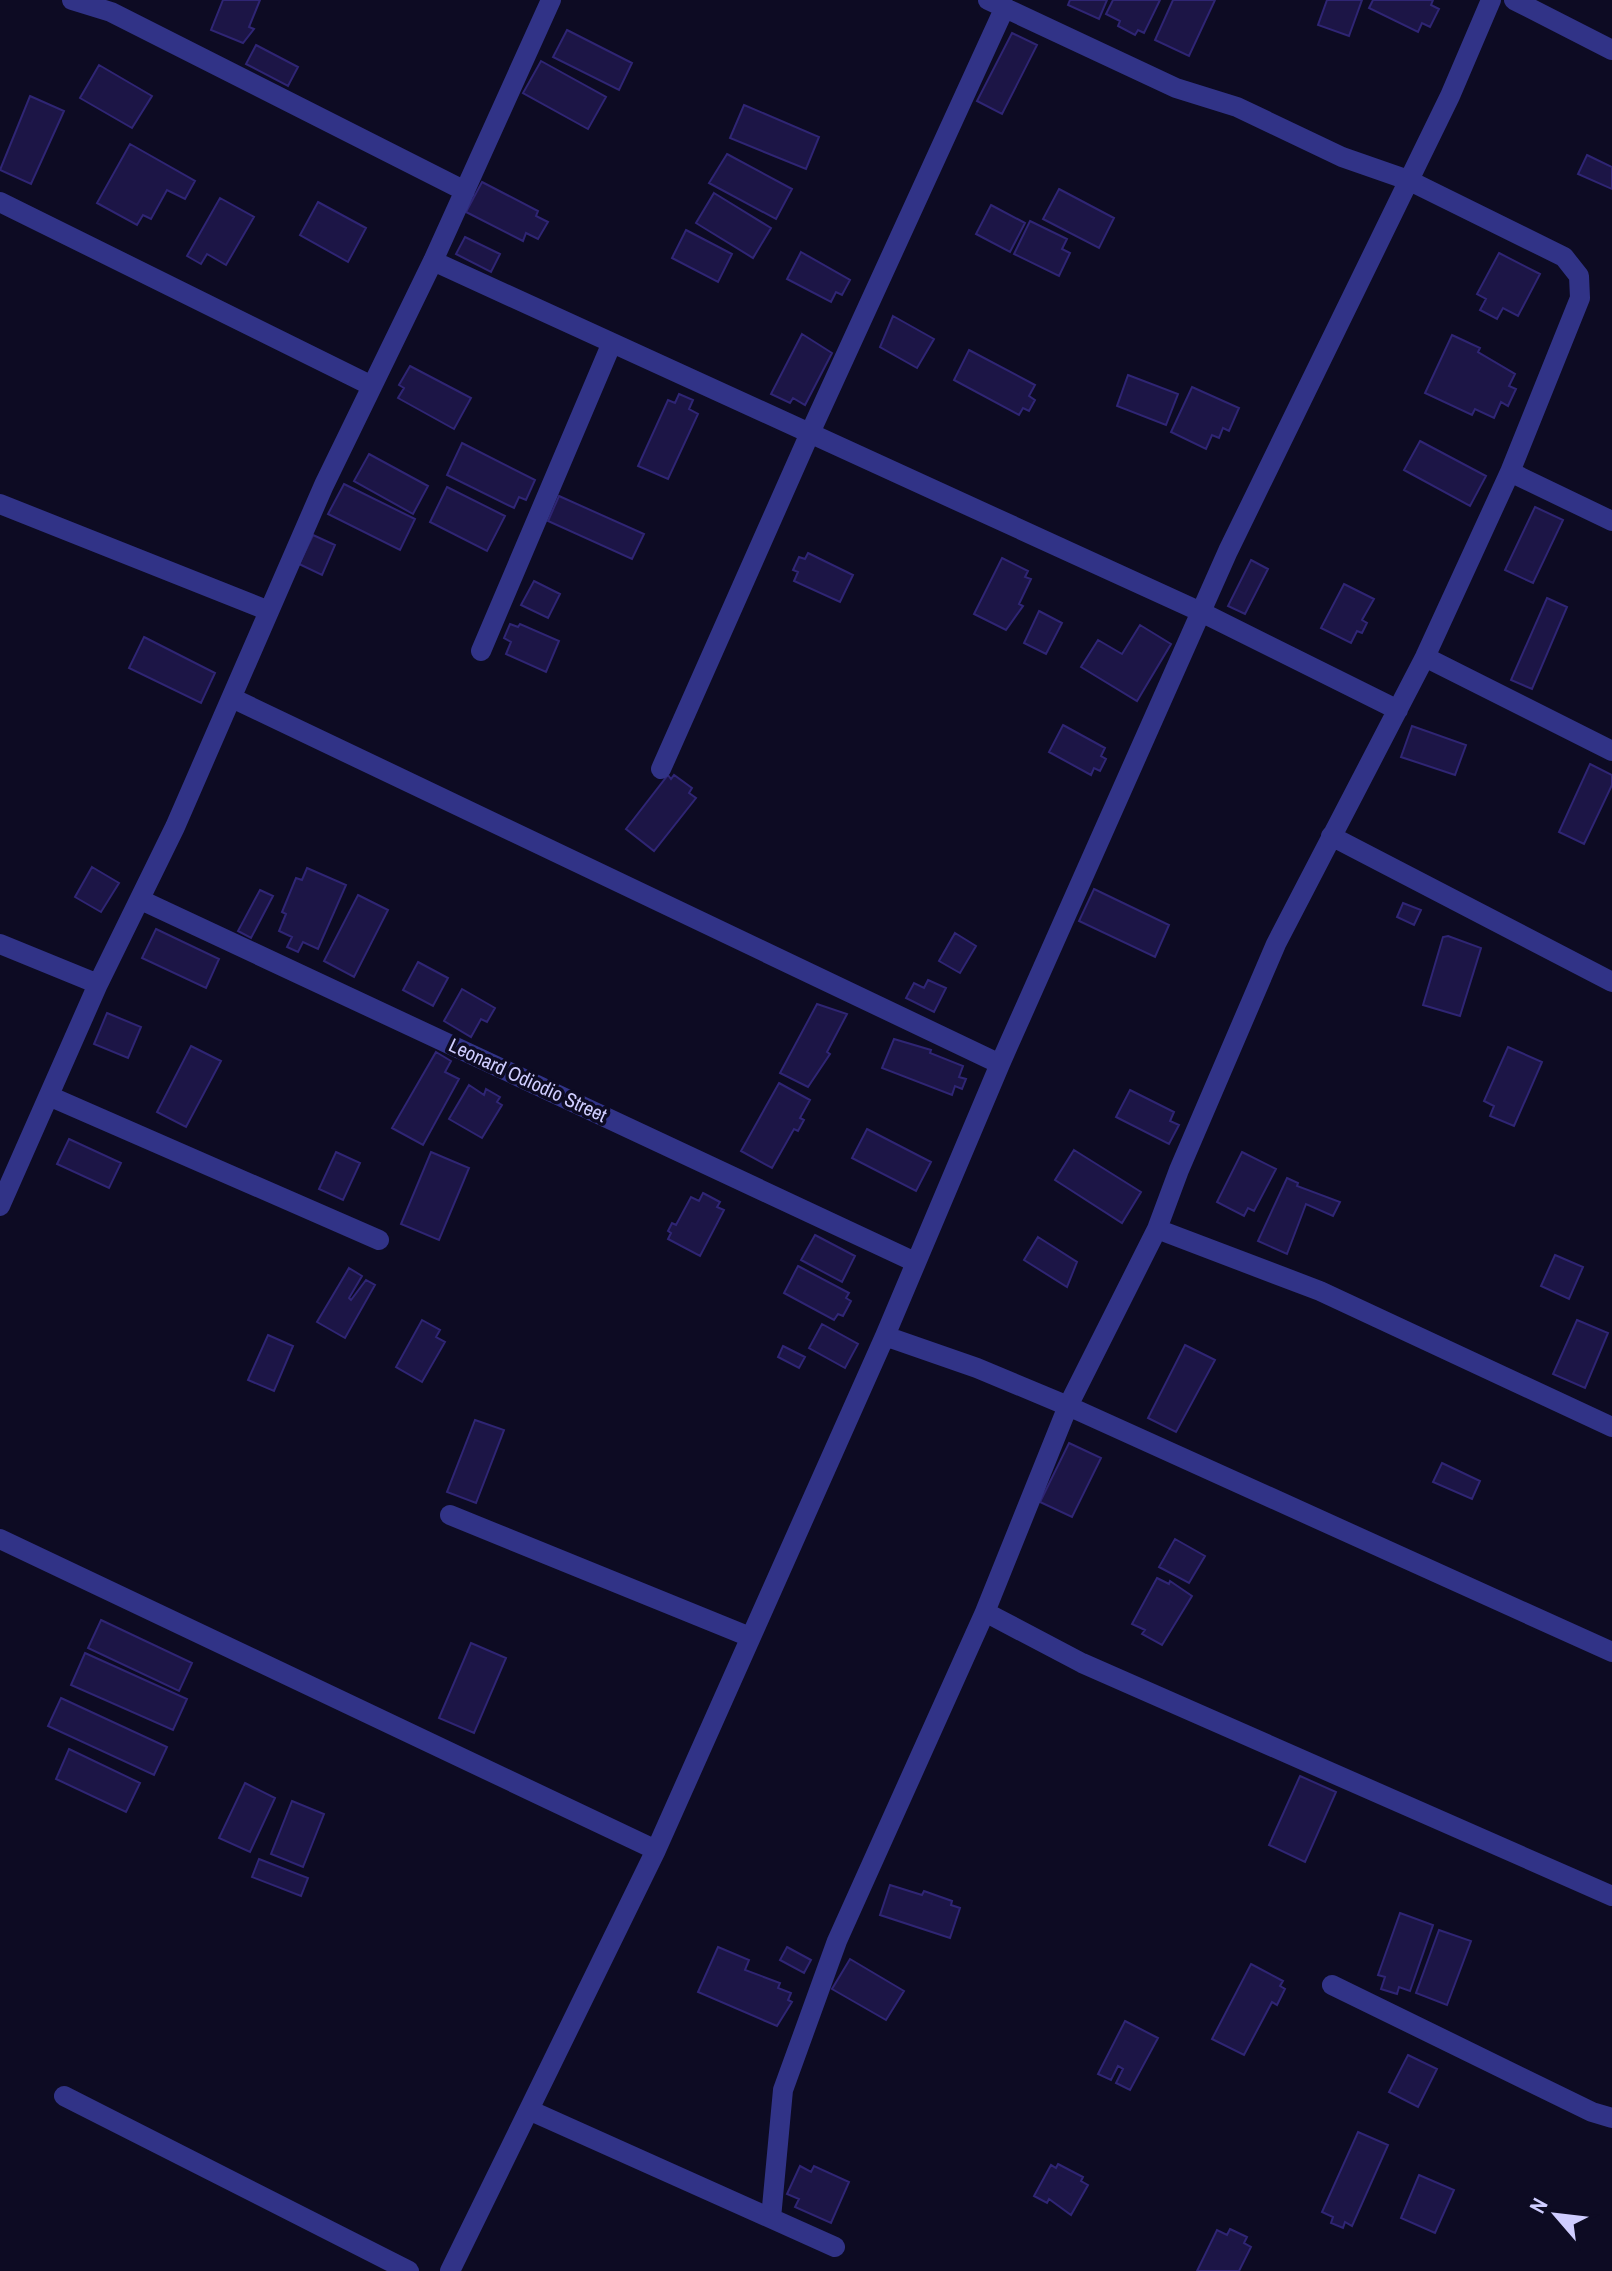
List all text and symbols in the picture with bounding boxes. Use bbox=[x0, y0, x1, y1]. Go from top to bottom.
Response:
street label: Leonard Odiodio Street bbox=[445, 1031, 612, 1128]
north arrow bbox=[1516, 2175, 1596, 2255]
text: N bbox=[1522, 2193, 1555, 2218]

